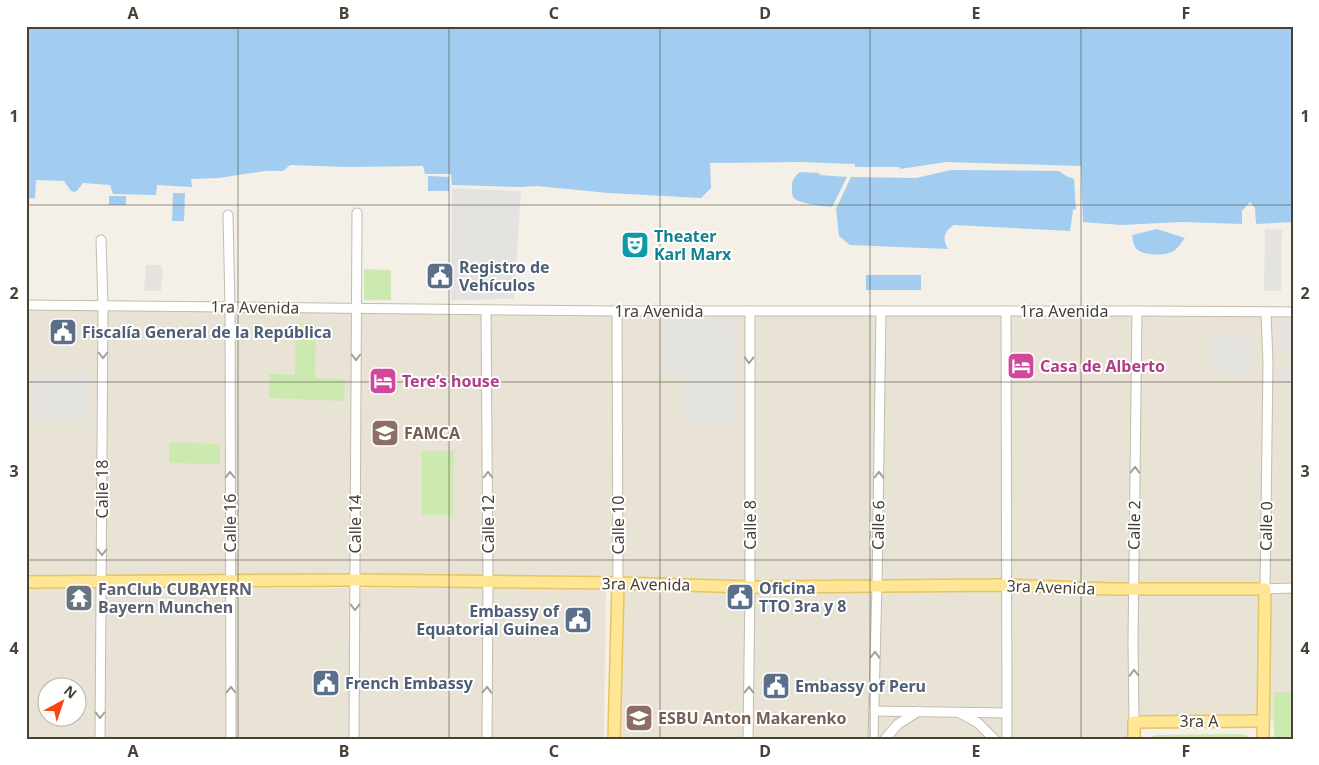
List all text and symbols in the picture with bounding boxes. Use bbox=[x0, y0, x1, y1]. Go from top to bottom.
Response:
text: A bbox=[127, 2, 139, 24]
text: B bbox=[339, 2, 349, 24]
text: C bbox=[549, 2, 559, 24]
text: D bbox=[759, 2, 771, 24]
text: E bbox=[972, 2, 981, 24]
text: F bbox=[1182, 2, 1190, 24]
text: 1 bbox=[9, 105, 19, 127]
text: 1 bbox=[1300, 105, 1310, 127]
place label: Theater Karl Marx bbox=[654, 225, 732, 265]
theatre icon: Theater Karl Marx bbox=[620, 230, 650, 260]
place label: Registro de Vehículos bbox=[459, 256, 550, 296]
public building icon: Registro de Vehículos bbox=[425, 261, 455, 291]
text: 2 bbox=[9, 282, 19, 304]
text: 2 bbox=[1300, 282, 1310, 304]
street label: 1ra Avenida bbox=[210, 295, 300, 319]
street label: 1ra Avenida bbox=[615, 300, 703, 322]
street label: 1ra Avenida bbox=[1020, 300, 1108, 322]
public building icon: Fiscalía General de la República bbox=[48, 317, 78, 347]
place label: Fiscalía General de la República bbox=[82, 321, 332, 343]
one-way arrow bbox=[97, 351, 108, 359]
hotel icon: Casa de Alberto bbox=[1006, 351, 1036, 381]
one-way arrow bbox=[351, 354, 361, 361]
place label: Casa de Alberto bbox=[1040, 355, 1165, 377]
one-way arrow bbox=[744, 356, 755, 364]
hotel icon: Tere’s house bbox=[368, 366, 398, 396]
place label: Tere’s house bbox=[402, 370, 499, 392]
school or university icon: FAMCA bbox=[370, 418, 400, 448]
place label: FAMCA bbox=[404, 422, 461, 444]
text: 3 bbox=[9, 460, 19, 482]
street label: Calle 18 bbox=[91, 460, 113, 518]
text: 3 bbox=[1300, 460, 1310, 482]
one-way arrow bbox=[1130, 466, 1140, 474]
one-way arrow bbox=[225, 471, 235, 478]
one-way arrow bbox=[483, 471, 493, 478]
one-way arrow bbox=[874, 471, 884, 478]
street label: Calle 16 bbox=[219, 494, 241, 552]
street label: Calle 14 bbox=[344, 495, 366, 553]
street label: Calle 12 bbox=[477, 495, 499, 553]
street label: Calle 10 bbox=[607, 496, 629, 554]
street label: Calle 8 bbox=[739, 500, 761, 550]
street label: Calle 6 bbox=[867, 500, 889, 550]
street label: Calle 2 bbox=[1123, 500, 1145, 550]
street label: Calle 0 bbox=[1255, 501, 1277, 551]
one-way arrow bbox=[96, 549, 107, 557]
street label: 3ra Avenida bbox=[601, 572, 691, 596]
street label: 3ra Avenida bbox=[1006, 574, 1096, 600]
place label: Oficina TTO 3ra y 8 bbox=[759, 577, 846, 617]
place label: FanClub CUBAYERN Bayern Munchen bbox=[98, 578, 252, 618]
public building icon: Oficina TTO 3ra y 8 bbox=[725, 582, 755, 612]
temple icon: FanClub CUBAYERN Bayern Munchen bbox=[64, 583, 94, 613]
place label: Embassy of Equatorial Guinea bbox=[416, 600, 560, 640]
one-way arrow bbox=[350, 604, 360, 611]
public building icon: Embassy of Equatorial Guinea bbox=[563, 605, 593, 635]
text: 4 bbox=[9, 637, 19, 659]
text: 4 bbox=[1300, 637, 1310, 659]
one-way arrow bbox=[870, 651, 880, 658]
public building icon: French Embassy bbox=[311, 668, 341, 698]
one-way arrow bbox=[1129, 669, 1139, 676]
public building icon: Embassy of Peru bbox=[761, 671, 791, 701]
place label: French Embassy bbox=[345, 672, 474, 694]
place label: Embassy of Peru bbox=[795, 675, 926, 697]
north arrow bbox=[38, 678, 88, 728]
text: N bbox=[60, 681, 81, 703]
one-way arrow bbox=[226, 686, 236, 694]
one-way arrow bbox=[482, 686, 492, 694]
one-way arrow bbox=[744, 686, 754, 694]
school or university icon: ESBU Anton Makarenko bbox=[624, 703, 654, 733]
place label: ESBU Anton Makarenko bbox=[658, 707, 847, 729]
street label: 3ra A bbox=[1180, 710, 1219, 732]
one-way arrow bbox=[95, 712, 105, 719]
text: A bbox=[127, 740, 139, 762]
text: B bbox=[339, 740, 349, 762]
text: C bbox=[549, 740, 559, 762]
text: D bbox=[759, 740, 771, 762]
text: E bbox=[972, 740, 981, 762]
text: F bbox=[1182, 740, 1190, 762]

